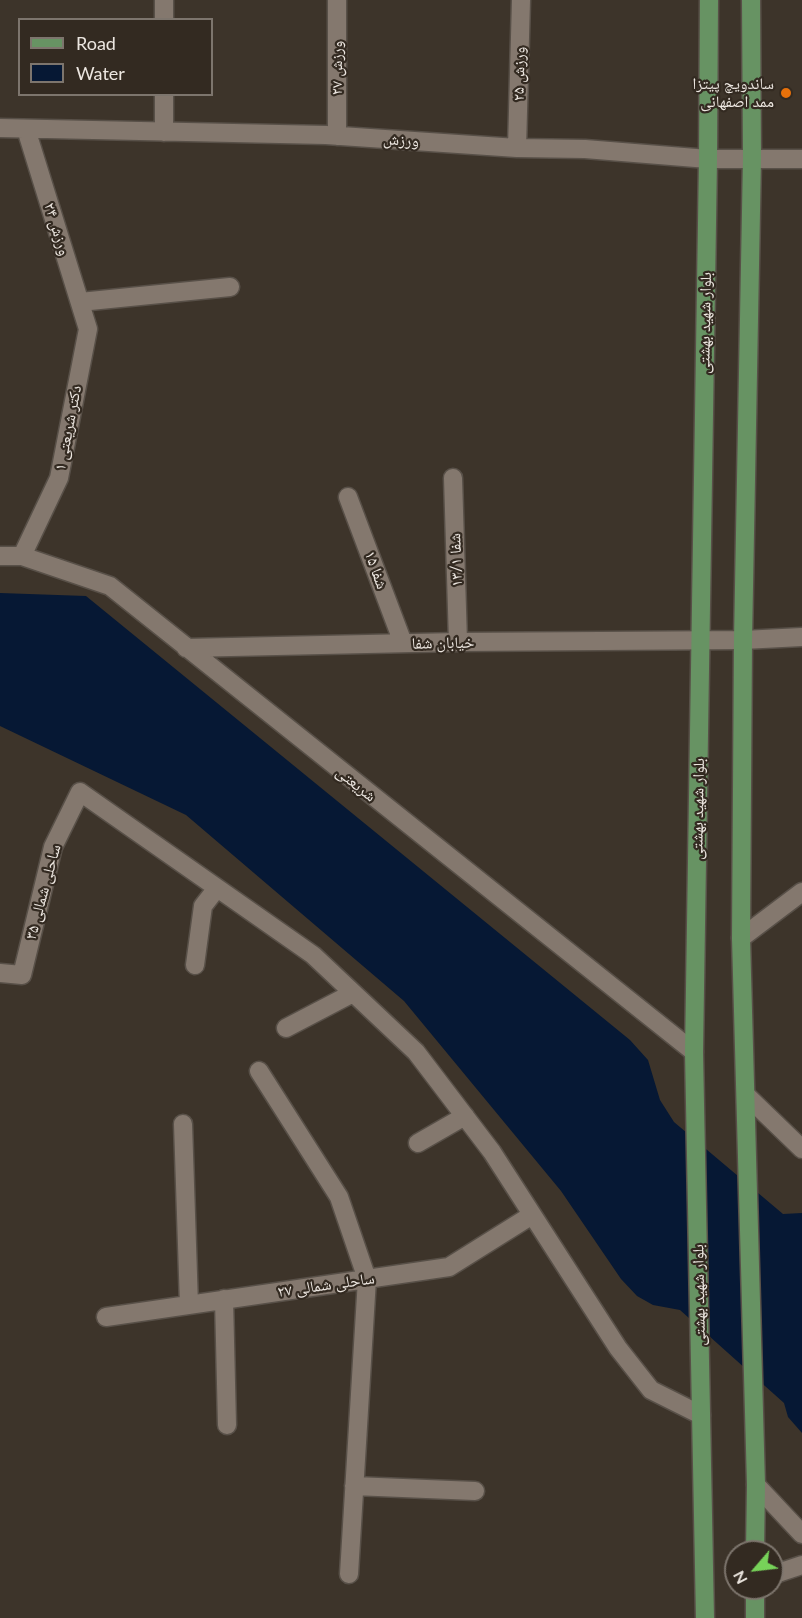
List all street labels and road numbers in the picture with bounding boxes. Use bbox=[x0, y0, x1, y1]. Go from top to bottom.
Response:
street label: ورزش ۲۷ bbox=[327, 41, 347, 95]
street label: ورزش ۲۵ bbox=[509, 47, 529, 101]
street label: ورزش bbox=[382, 129, 420, 151]
street label: ورزش ۲۴ bbox=[40, 200, 74, 258]
street label: بلوار شهید بهشتی bbox=[695, 272, 715, 374]
street label: دکتر شریعتی ۱ bbox=[50, 384, 86, 472]
street label: شفا ۱۳/۱ bbox=[445, 533, 467, 587]
street label: شفا ۱۵ bbox=[360, 548, 392, 592]
street label: خیابان شفا bbox=[412, 633, 474, 653]
street label: بلوار شهید بهشتی bbox=[688, 758, 708, 860]
street label: شریعتی bbox=[332, 762, 380, 806]
street label: ساحلی شمالی ۳۵ bbox=[21, 842, 65, 942]
street label: بلوار شهید بهشتی bbox=[689, 1244, 709, 1346]
street label: ساحلی شمالی ۲۷ bbox=[276, 1269, 376, 1301]

